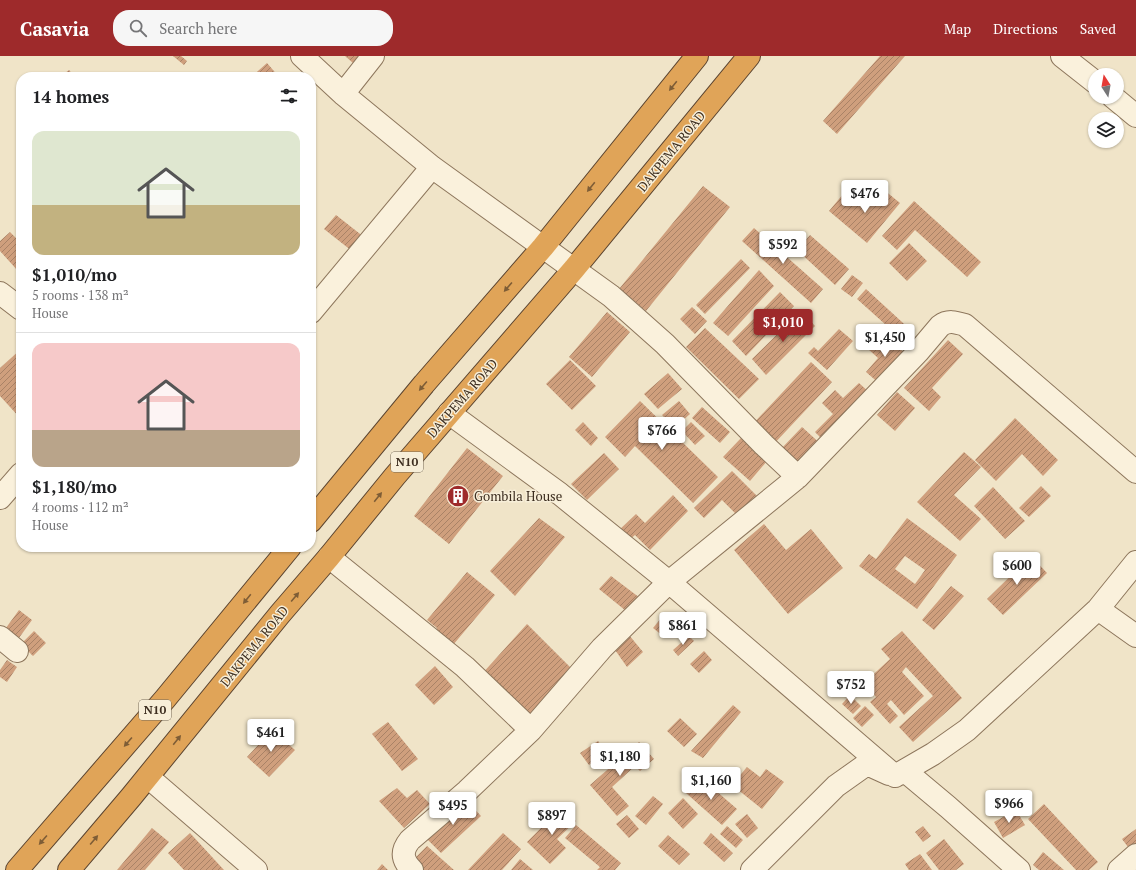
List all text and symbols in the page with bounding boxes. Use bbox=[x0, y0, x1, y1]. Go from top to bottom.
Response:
search box bbox=[113, 10, 393, 46]
text: Casavia bbox=[20, 16, 89, 41]
icon: search bbox=[127, 17, 149, 39]
text: Search here bbox=[159, 18, 237, 38]
text: Map bbox=[944, 19, 971, 38]
text: Directions bbox=[993, 19, 1058, 38]
text: Saved bbox=[1080, 19, 1116, 38]
north arrow bbox=[1088, 68, 1124, 104]
map controls bbox=[1088, 68, 1124, 148]
one-way arrow bbox=[668, 81, 677, 92]
text: 14 homes bbox=[32, 85, 109, 108]
icon: filters bbox=[278, 85, 300, 107]
street label: DAKPEMA ROAD bbox=[633, 107, 709, 195]
button: layers bbox=[1088, 112, 1124, 148]
icon: home bbox=[130, 157, 202, 229]
pin: $476 bbox=[841, 180, 889, 214]
one-way arrow bbox=[587, 182, 595, 193]
text: $476 bbox=[850, 184, 880, 202]
pin: $592 bbox=[759, 231, 807, 265]
text: $592 bbox=[768, 235, 798, 253]
text: $1,010/mo bbox=[32, 263, 117, 286]
one-way arrow bbox=[503, 282, 512, 293]
text: 5 rooms · 138 m² bbox=[32, 286, 129, 304]
text: House bbox=[32, 304, 68, 322]
pin: $1,010 bbox=[750, 309, 816, 343]
text: $1,010 bbox=[763, 313, 803, 331]
pin: $1,450 bbox=[852, 324, 918, 358]
text: $1,450 bbox=[865, 328, 905, 346]
street label: DAKPEMA ROAD bbox=[423, 355, 501, 441]
icon: home bbox=[130, 369, 202, 441]
one-way arrow bbox=[418, 380, 427, 391]
pin: $766 bbox=[638, 417, 686, 451]
text: $766 bbox=[647, 421, 677, 439]
road number: N10 bbox=[391, 452, 423, 472]
text: $1,180/mo bbox=[32, 475, 117, 498]
building icon: Gombila House bbox=[445, 483, 471, 509]
place label: Gombila House bbox=[474, 487, 562, 505]
one-way arrow bbox=[374, 491, 383, 502]
text: 4 rooms · 112 m² bbox=[32, 498, 129, 516]
text: House bbox=[32, 516, 68, 534]
pin: $600 bbox=[993, 552, 1041, 586]
text: $600 bbox=[1002, 556, 1032, 574]
one-way arrow bbox=[291, 591, 300, 602]
one-way arrow bbox=[243, 593, 252, 604]
street label: DAKPEMA ROAD bbox=[216, 602, 292, 690]
pin: $861 bbox=[659, 612, 707, 646]
text: $861 bbox=[668, 616, 698, 634]
pin: $752 bbox=[827, 671, 875, 705]
text: $752 bbox=[836, 675, 866, 693]
road number: N10 bbox=[139, 700, 171, 720]
pin: $461 bbox=[247, 719, 295, 753]
text: $461 bbox=[256, 723, 286, 741]
one-way arrow bbox=[173, 735, 181, 746]
one-way arrow bbox=[124, 736, 133, 747]
pin: $1,180 bbox=[587, 743, 653, 777]
text: $1,180 bbox=[600, 747, 640, 765]
pin: $1,160 bbox=[678, 767, 744, 801]
text: $1,160 bbox=[691, 771, 731, 789]
pin: $966 bbox=[985, 790, 1033, 824]
pin: $495 bbox=[429, 792, 477, 826]
text: $966 bbox=[994, 794, 1024, 812]
text: $495 bbox=[438, 796, 468, 814]
pin: $897 bbox=[528, 802, 576, 836]
text: $897 bbox=[537, 806, 567, 824]
one-way arrow bbox=[39, 835, 48, 845]
one-way arrow bbox=[89, 835, 98, 846]

